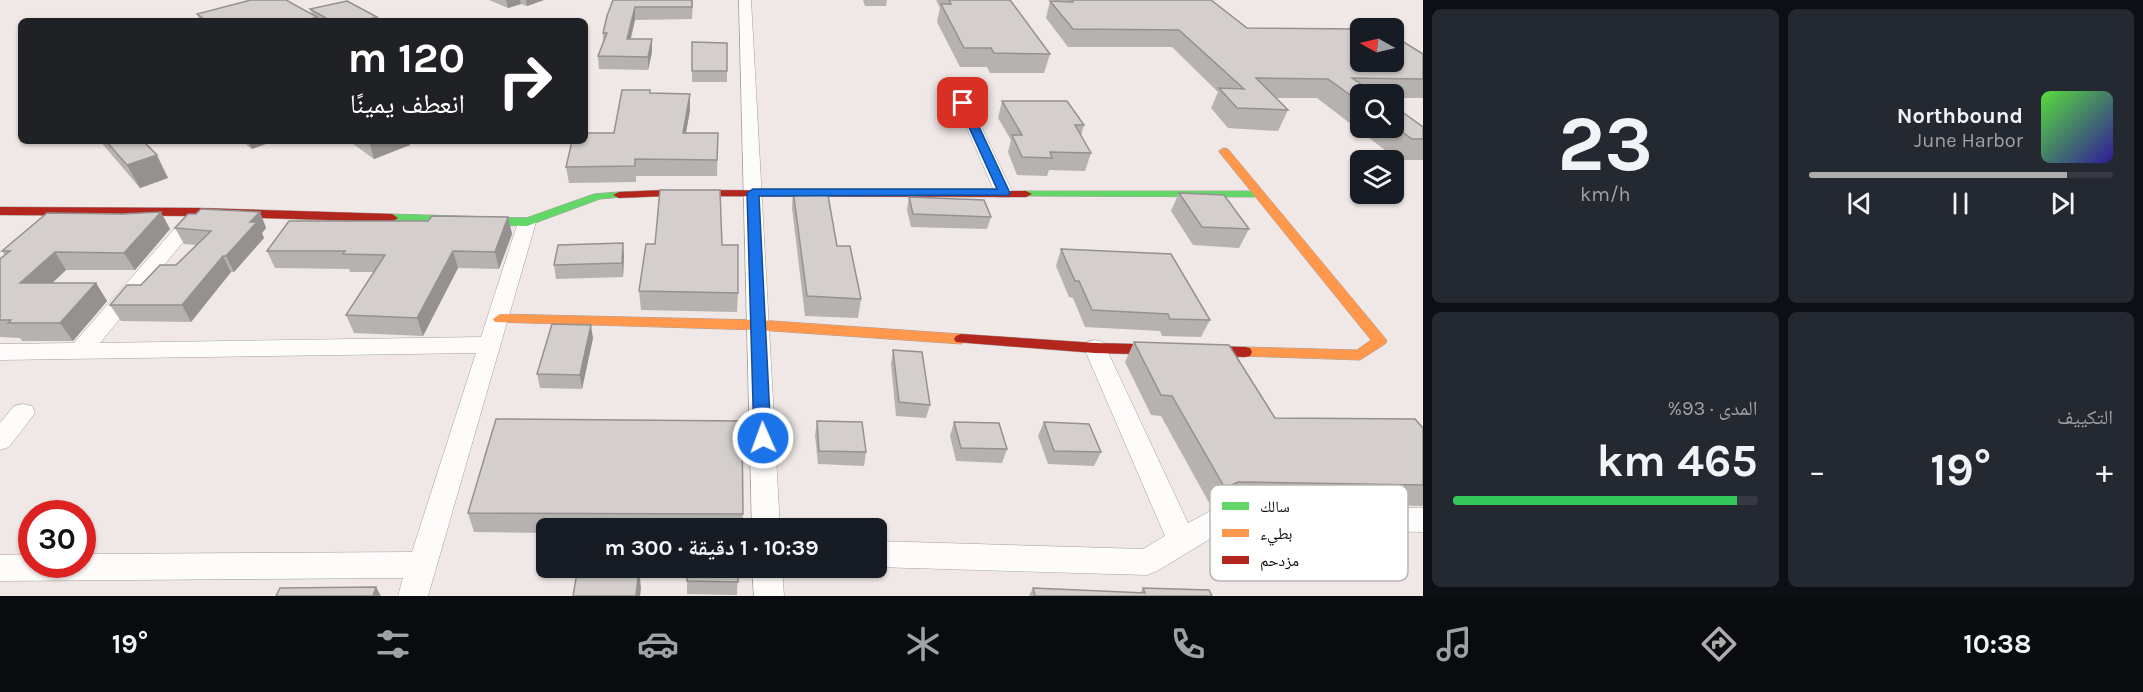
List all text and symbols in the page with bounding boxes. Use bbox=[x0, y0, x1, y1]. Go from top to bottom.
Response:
north arrow bbox=[1350, 18, 1404, 72]
map controls bbox=[1350, 18, 1404, 204]
text: 120 m bbox=[348, 33, 465, 83]
icon: right bbox=[486, 42, 564, 120]
pin bbox=[937, 77, 988, 128]
button: search bbox=[1350, 84, 1404, 138]
icon: arrive bbox=[946, 86, 979, 119]
text: انعطف يمينًا bbox=[350, 88, 465, 120]
text: 23 bbox=[1557, 98, 1653, 190]
text: Northbound bbox=[1897, 103, 2023, 129]
text: June Harbor bbox=[1914, 129, 2023, 152]
button: layers bbox=[1350, 150, 1404, 204]
text: km/h bbox=[1580, 183, 1631, 206]
icon: previous bbox=[1843, 187, 1876, 220]
icon: pause bbox=[1944, 187, 1977, 220]
icon: next bbox=[2046, 187, 2079, 220]
text: المدى · 93% bbox=[1667, 397, 1758, 420]
position arrow bbox=[731, 406, 795, 470]
text: التكييف bbox=[2057, 406, 2113, 429]
text: 465 km bbox=[1597, 435, 1758, 487]
text: 19° bbox=[1930, 444, 1991, 496]
text: − bbox=[1809, 452, 1826, 490]
text: + bbox=[2096, 452, 2113, 490]
legend bbox=[1210, 485, 1408, 581]
text: سالك bbox=[1260, 497, 1290, 516]
speed limit sign: 30 bbox=[18, 500, 96, 578]
text: بطيء bbox=[1260, 524, 1292, 546]
text: 10:39 · 1 دقيقة · 300 m bbox=[604, 535, 819, 561]
text: مزدحم bbox=[1260, 551, 1299, 571]
icon: filters bbox=[372, 623, 414, 665]
icon: car bbox=[637, 623, 679, 665]
icon: climate bbox=[902, 623, 944, 665]
icon: phone bbox=[1167, 623, 1209, 665]
icon: music bbox=[1433, 623, 1475, 665]
icon: directions bbox=[1698, 623, 1740, 665]
text: 19° bbox=[112, 628, 148, 660]
text: 10:38 bbox=[1963, 628, 2031, 660]

